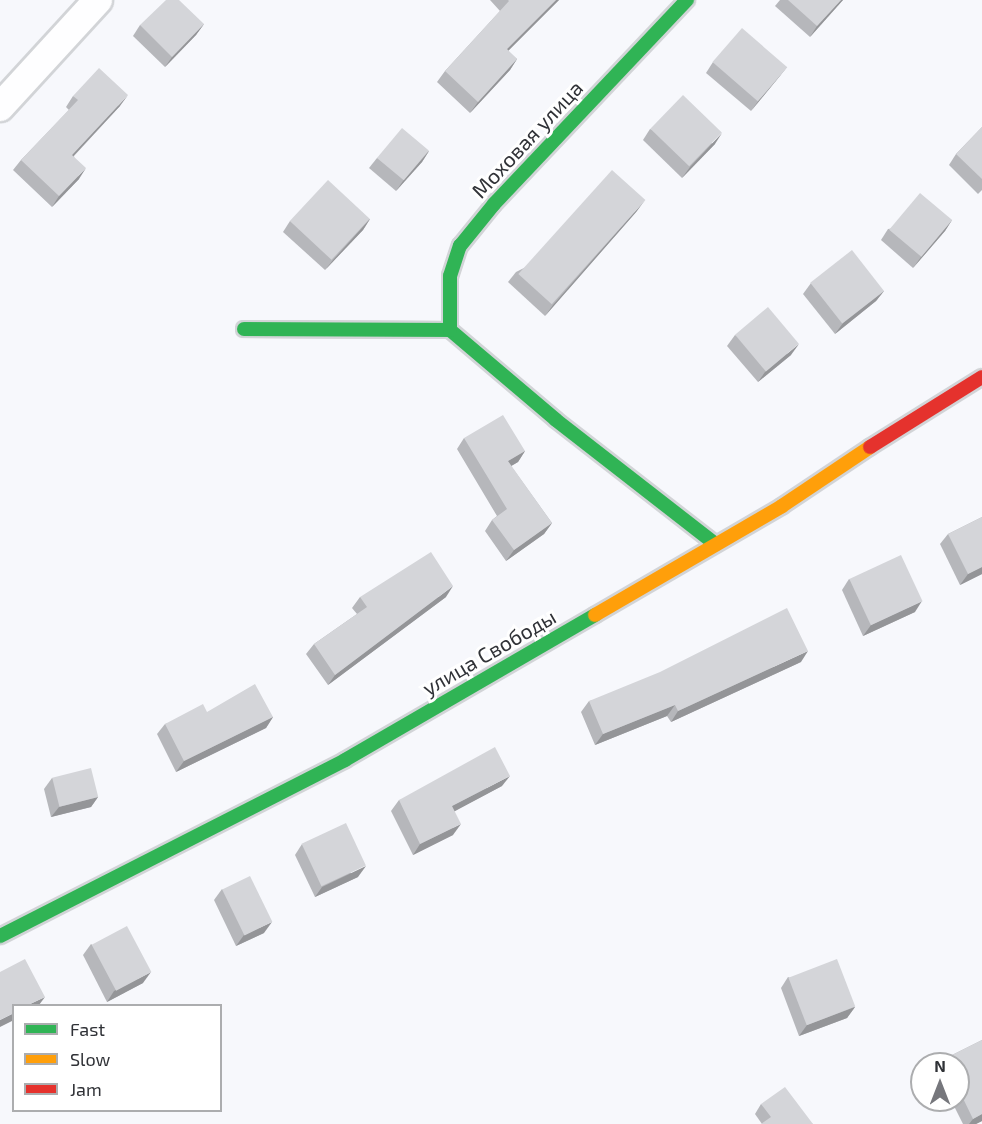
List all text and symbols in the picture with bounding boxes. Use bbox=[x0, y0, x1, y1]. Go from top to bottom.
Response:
street label: Моховая улица bbox=[466, 75, 588, 203]
street label: улица Свободы bbox=[418, 604, 560, 700]
legend bbox=[12, 1004, 222, 1112]
text: Fast bbox=[70, 1018, 105, 1040]
text: Slow bbox=[70, 1048, 110, 1070]
north arrow bbox=[910, 1052, 970, 1112]
text: N bbox=[934, 1056, 946, 1075]
text: Jam bbox=[70, 1078, 102, 1100]

